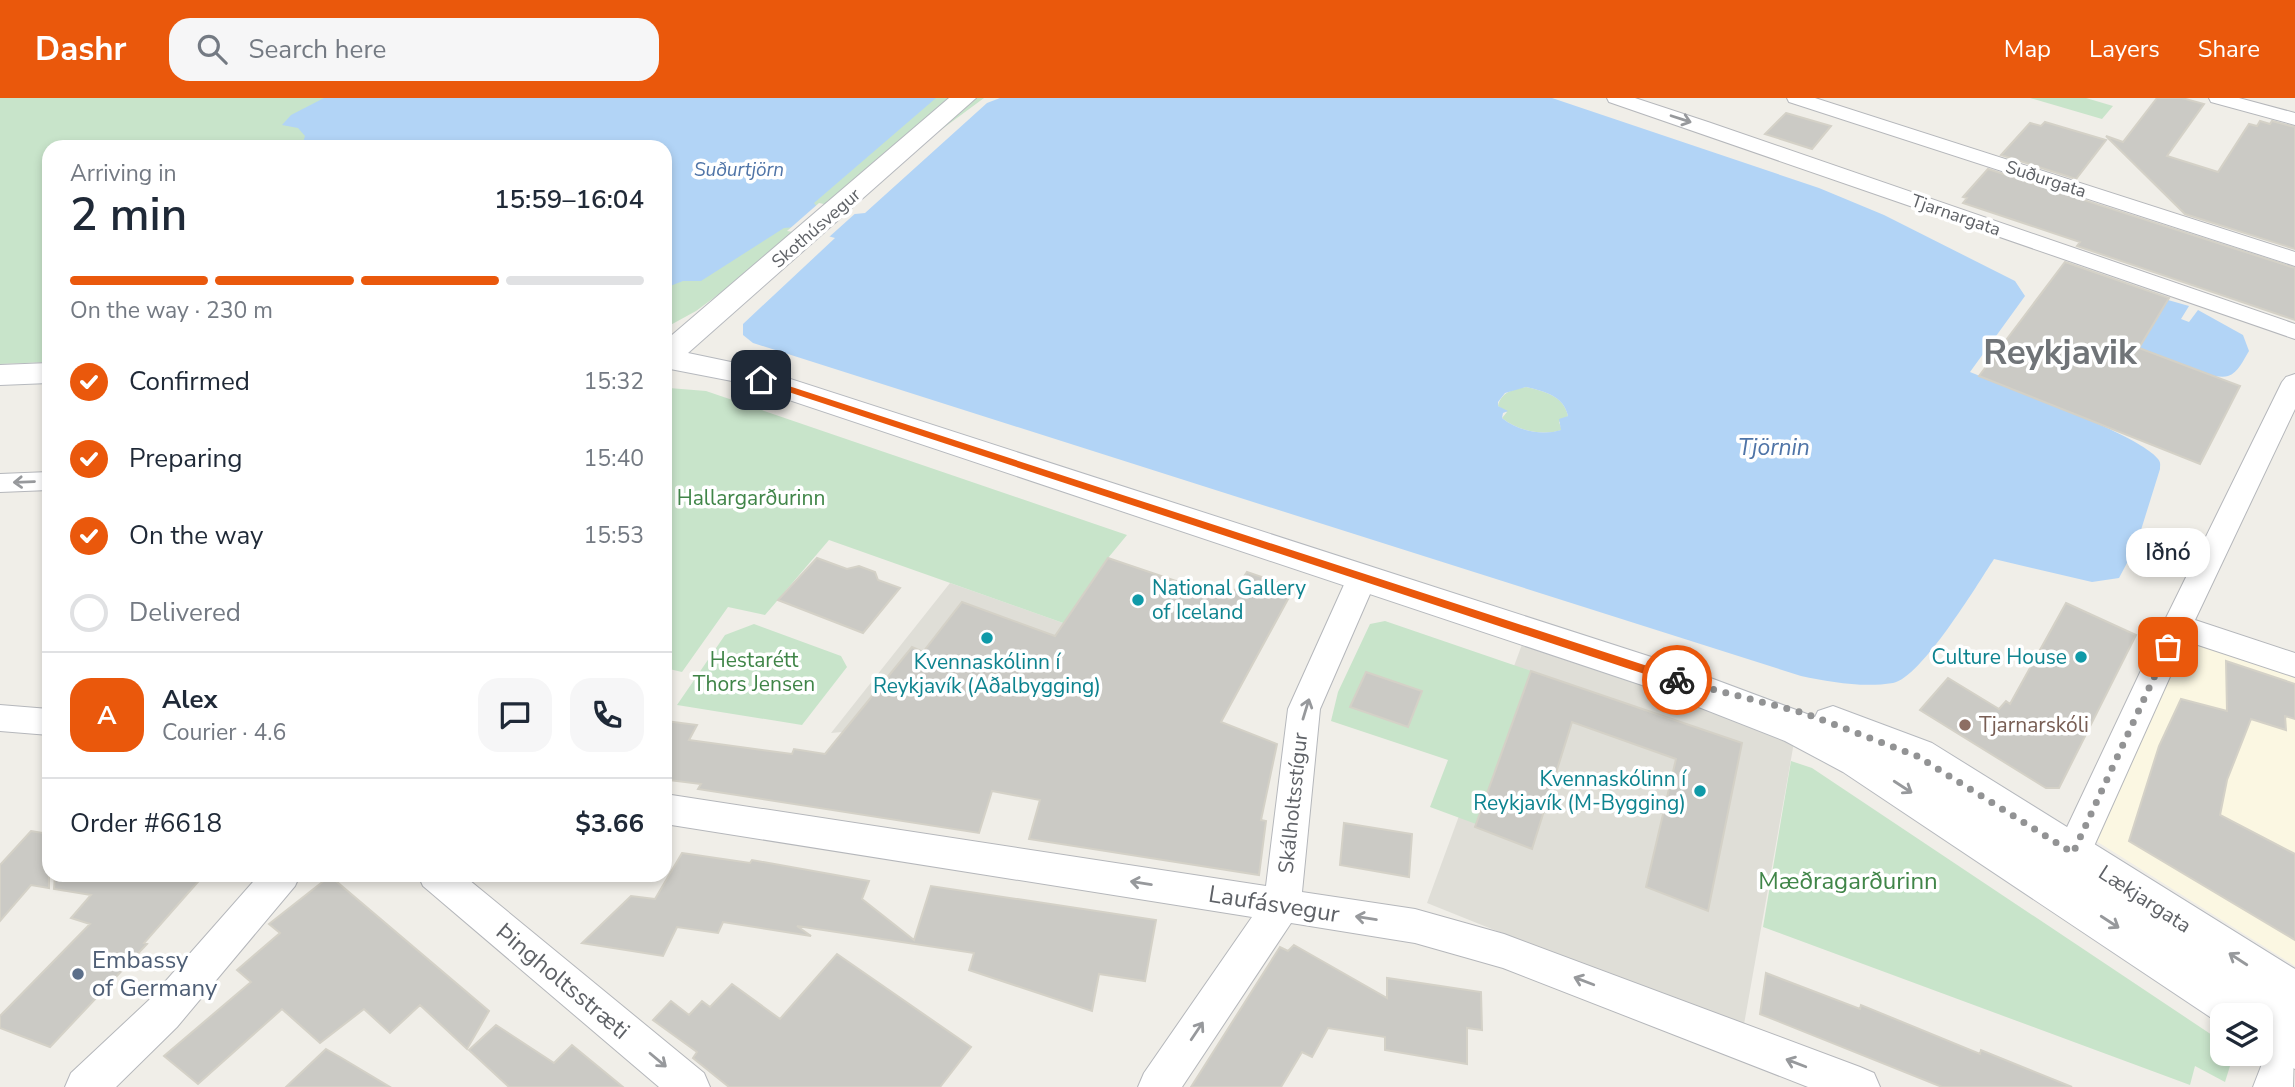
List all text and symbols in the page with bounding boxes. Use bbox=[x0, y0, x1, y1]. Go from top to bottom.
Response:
search box bbox=[169, 18, 659, 81]
text: Dashr bbox=[35, 27, 127, 72]
icon: search bbox=[193, 30, 231, 68]
text: Search here bbox=[249, 32, 386, 67]
text: Map bbox=[2004, 33, 2051, 65]
text: Layers bbox=[2089, 33, 2160, 65]
text: Share bbox=[2198, 33, 2260, 65]
one-way arrow bbox=[1670, 114, 1692, 126]
street label: Suðurgata bbox=[2003, 155, 2089, 203]
water label: Suðurtjörn bbox=[694, 157, 784, 183]
text: Arriving in bbox=[70, 158, 177, 189]
text: 15:59–16:04 bbox=[494, 182, 644, 217]
street label: Skothúsvegur bbox=[766, 182, 866, 273]
text: 2 min bbox=[70, 183, 187, 246]
street label: Tjarnargata bbox=[1908, 188, 2004, 242]
text: On the way · 230 m bbox=[70, 295, 273, 326]
district label: Reykjavik bbox=[1983, 329, 2138, 376]
pin bbox=[731, 350, 791, 410]
icon: home bbox=[742, 361, 780, 399]
icon: check bbox=[70, 363, 108, 401]
text: Confirmed bbox=[129, 364, 250, 399]
text: 15:32 bbox=[584, 366, 644, 397]
water label: Tjörnin bbox=[1738, 432, 1810, 463]
icon: check bbox=[70, 440, 108, 478]
text: Preparing bbox=[129, 441, 242, 476]
text: 15:40 bbox=[584, 443, 644, 474]
one-way arrow bbox=[13, 476, 36, 489]
park label: Hallargarðurinn bbox=[677, 484, 825, 512]
icon: check bbox=[70, 517, 108, 555]
text: On the way bbox=[129, 518, 263, 553]
text: 15:53 bbox=[584, 520, 644, 551]
callout: Iðnó bbox=[2126, 528, 2210, 577]
text: Iðnó bbox=[2145, 537, 2191, 568]
place label: National Gallery of Iceland bbox=[1152, 574, 1306, 626]
marker: National Gallery of Iceland bbox=[1130, 592, 1146, 608]
text: Delivered bbox=[129, 595, 241, 630]
pin bbox=[2138, 617, 2198, 677]
icon: bag bbox=[2149, 628, 2187, 666]
marker: Kvennaskólinn í Reykjavík (Aðalbygging) bbox=[979, 630, 995, 646]
place label: Culture House bbox=[1931, 643, 2067, 671]
courier bbox=[1642, 645, 1712, 715]
park label: Hestarétt Thors Jensen bbox=[693, 646, 815, 698]
place label: Kvennaskólinn í Reykjavík (Aðalbygging) bbox=[873, 648, 1101, 700]
marker: Culture House bbox=[2073, 649, 2089, 665]
icon: bike bbox=[1658, 661, 1696, 699]
button: chat bbox=[478, 678, 552, 752]
button: phone bbox=[570, 678, 644, 752]
text: Alex bbox=[162, 682, 218, 717]
text: A bbox=[97, 698, 117, 733]
one-way arrow bbox=[1300, 698, 1313, 720]
place label: Tjarnarskóli bbox=[1979, 711, 2089, 739]
text: Courier · 4.6 bbox=[162, 717, 286, 748]
marker: Tjarnarskóli bbox=[1957, 717, 1973, 733]
street label: Skálholtsstígur bbox=[1272, 731, 1314, 875]
place label: Kvennaskólinn í Reykjavík (M-Bygging) bbox=[1473, 765, 1687, 817]
one-way arrow bbox=[1893, 781, 1913, 795]
marker: Kvennaskólinn í Reykjavík (M-Bygging) bbox=[1692, 783, 1708, 799]
text: Order #6618 bbox=[70, 806, 222, 841]
text: $3.66 bbox=[575, 806, 644, 841]
street label: Lækjargata bbox=[2093, 859, 2197, 939]
park label: Mæðragarðurinn bbox=[1758, 865, 1938, 897]
one-way arrow bbox=[1130, 877, 1153, 890]
street label: Laufásvegur bbox=[1206, 878, 1342, 930]
one-way arrow bbox=[1355, 911, 1378, 924]
one-way arrow bbox=[2100, 914, 2119, 929]
street label: Þingholtsstræti bbox=[489, 916, 637, 1046]
place label: Embassy of Germany bbox=[92, 944, 218, 1004]
one-way arrow bbox=[2228, 952, 2248, 966]
marker: Embassy of Germany bbox=[70, 966, 86, 982]
one-way arrow bbox=[1574, 974, 1595, 987]
map controls bbox=[2210, 1003, 2273, 1066]
button: layers bbox=[2210, 1003, 2273, 1066]
one-way arrow bbox=[1190, 1022, 1204, 1041]
one-way arrow bbox=[648, 1052, 666, 1068]
one-way arrow bbox=[1786, 1055, 1808, 1068]

